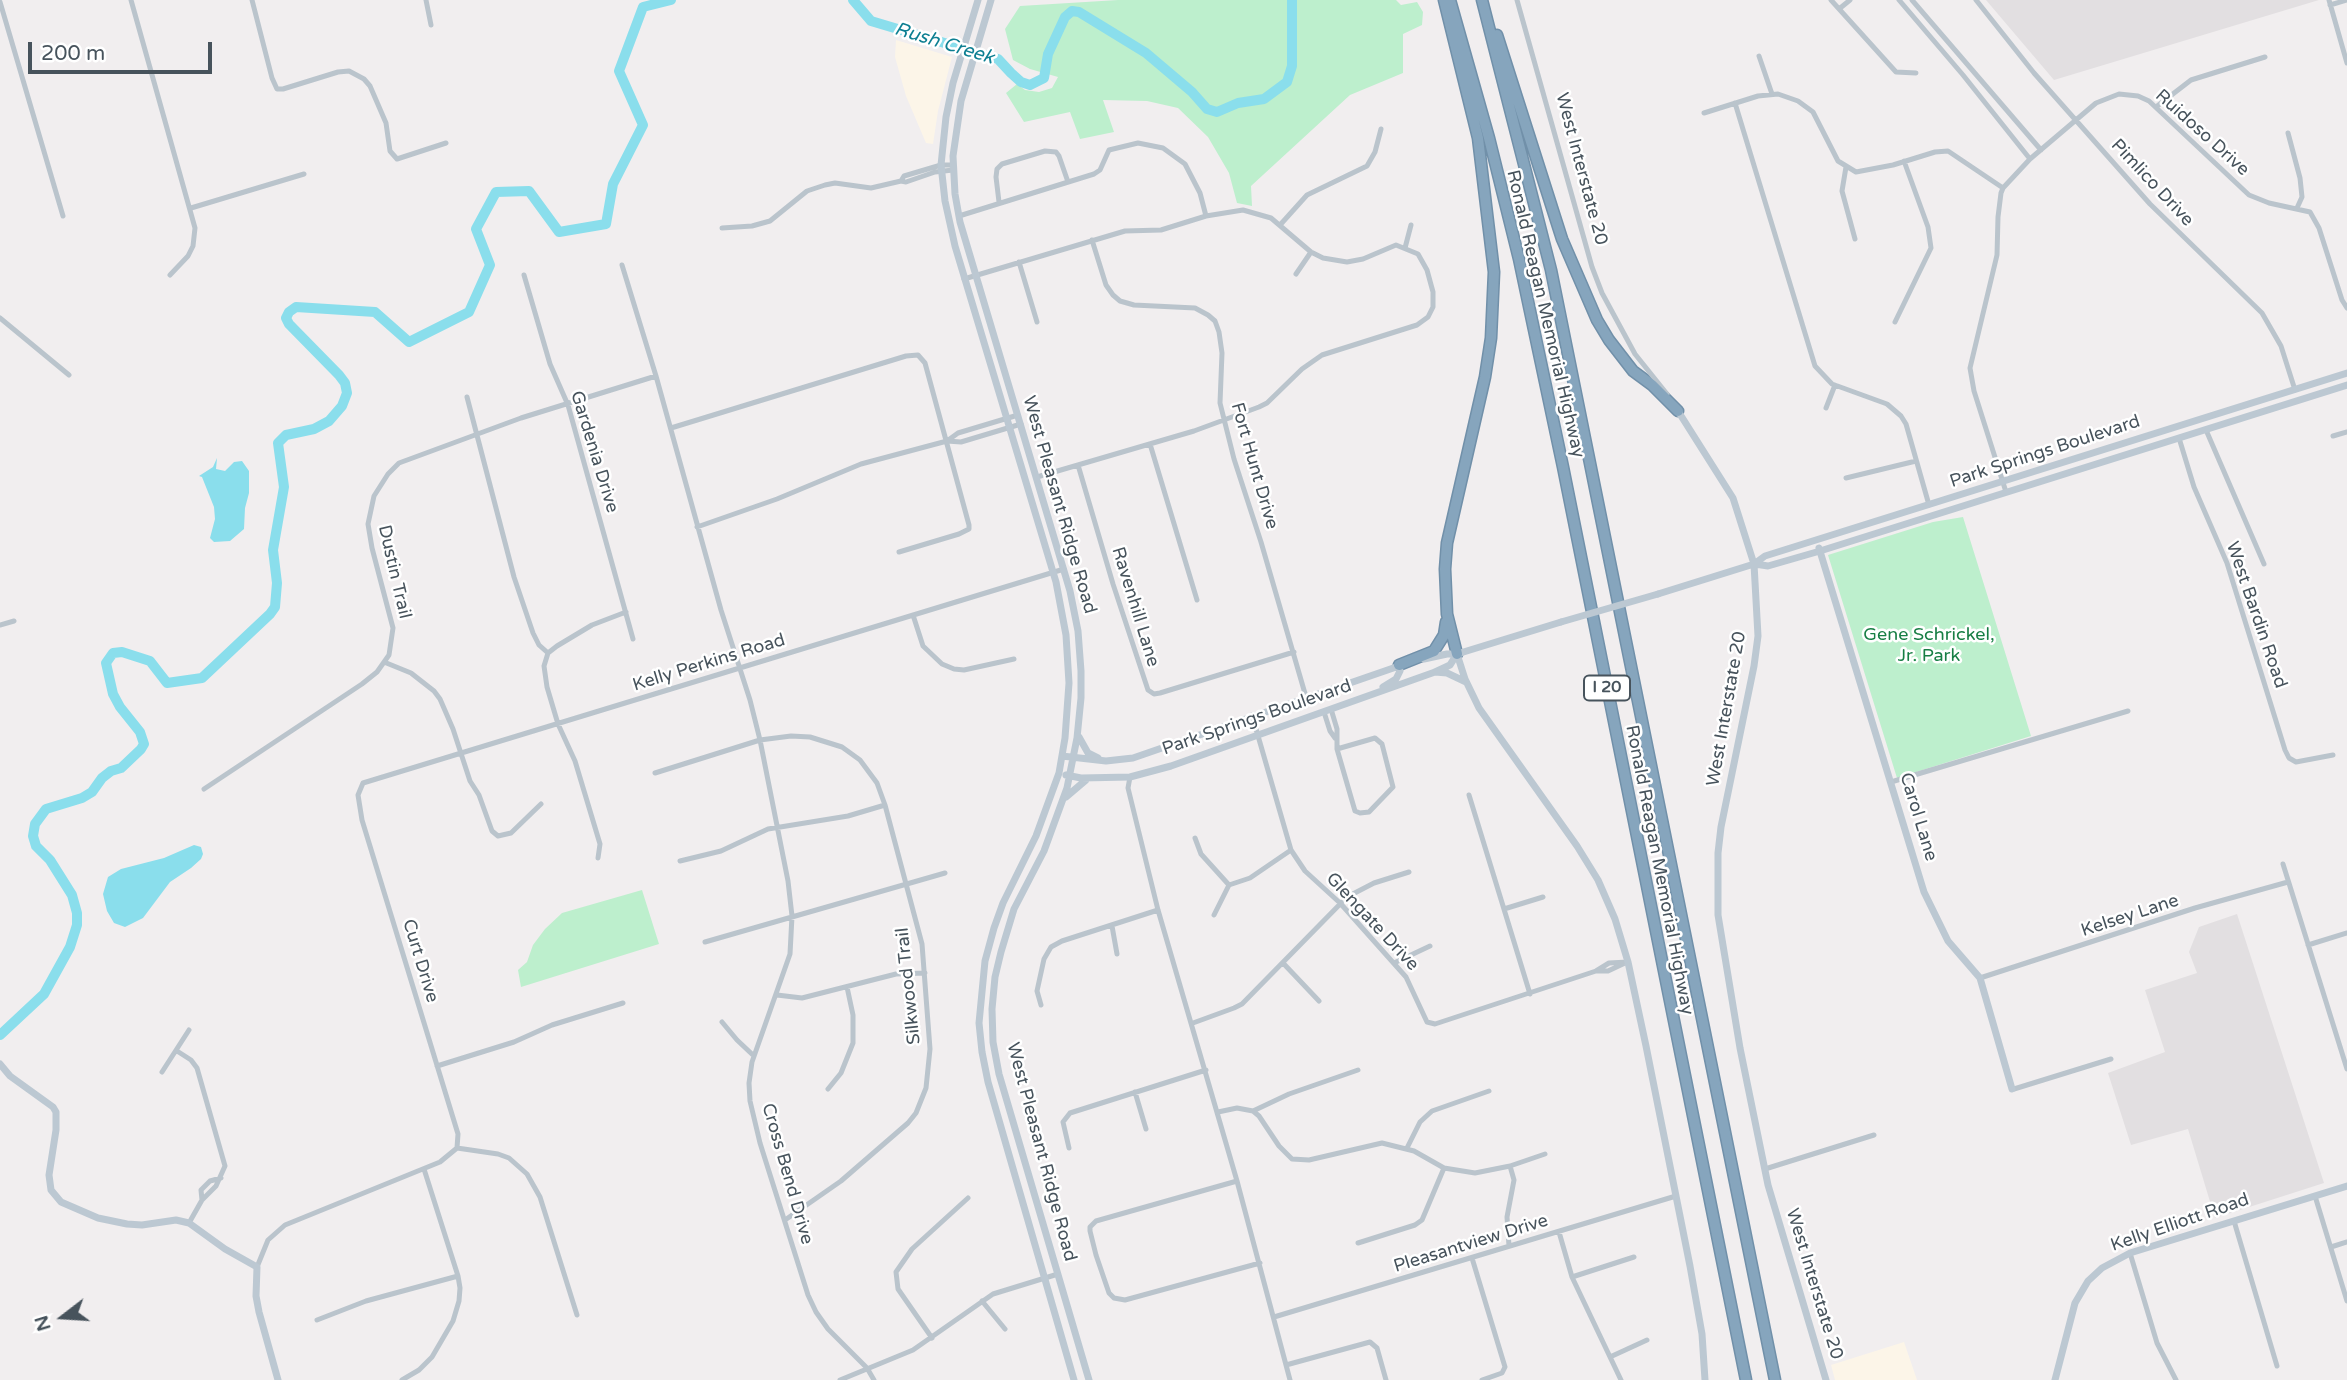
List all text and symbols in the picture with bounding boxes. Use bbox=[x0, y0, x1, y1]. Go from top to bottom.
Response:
water label: Rush Creek bbox=[892, 18, 996, 70]
scale bar bbox=[32, 28, 215, 72]
text: 200 m bbox=[41, 41, 105, 66]
street label: Ruidoso Drive bbox=[2150, 85, 2254, 181]
street label: West Interstate 20 bbox=[1550, 90, 1612, 248]
street label: Pimlico Drive bbox=[2106, 135, 2198, 231]
street label: Ronald Reagan Memorial Highway bbox=[1501, 168, 1589, 460]
street label: Gardenia Drive bbox=[565, 388, 623, 516]
street label: West Pleasant Ridge Road bbox=[1018, 394, 1100, 616]
street label: Fort Hunt Drive bbox=[1226, 400, 1282, 532]
street label: Park Springs Boulevard bbox=[1947, 411, 2143, 493]
street label: Dustin Trail bbox=[373, 523, 415, 621]
street label: West Bardin Road bbox=[2221, 539, 2291, 691]
street label: Ravenhill Lane bbox=[1107, 545, 1163, 669]
park label: Gene Schrickel, Jr. Park bbox=[1863, 624, 1995, 666]
street label: Kelly Perkins Road bbox=[630, 630, 788, 696]
street label: West Interstate 20 bbox=[1703, 630, 1751, 788]
street label: Park Springs Boulevard bbox=[1159, 675, 1355, 761]
road number: I 20 bbox=[1584, 676, 1630, 701]
street label: Ronald Reagan Memorial Highway bbox=[1620, 723, 1698, 1017]
street label: Carol Lane bbox=[1894, 770, 1942, 864]
street label: Glengate Drive bbox=[1321, 868, 1423, 976]
street label: Kelsey Lane bbox=[2078, 890, 2182, 942]
street label: Curt Drive bbox=[397, 917, 443, 1005]
street label: Silkwood Trail bbox=[892, 926, 926, 1046]
street label: West Pleasant Ridge Road bbox=[1001, 1040, 1081, 1264]
street label: Cross Bend Drive bbox=[757, 1101, 817, 1247]
street label: Kelly Elliott Road bbox=[2108, 1189, 2252, 1257]
street label: West Interstate 20 bbox=[1781, 1206, 1847, 1362]
street label: Pleasantview Drive bbox=[1391, 1210, 1551, 1278]
north arrow bbox=[28, 1282, 98, 1352]
text: N bbox=[30, 1313, 56, 1334]

